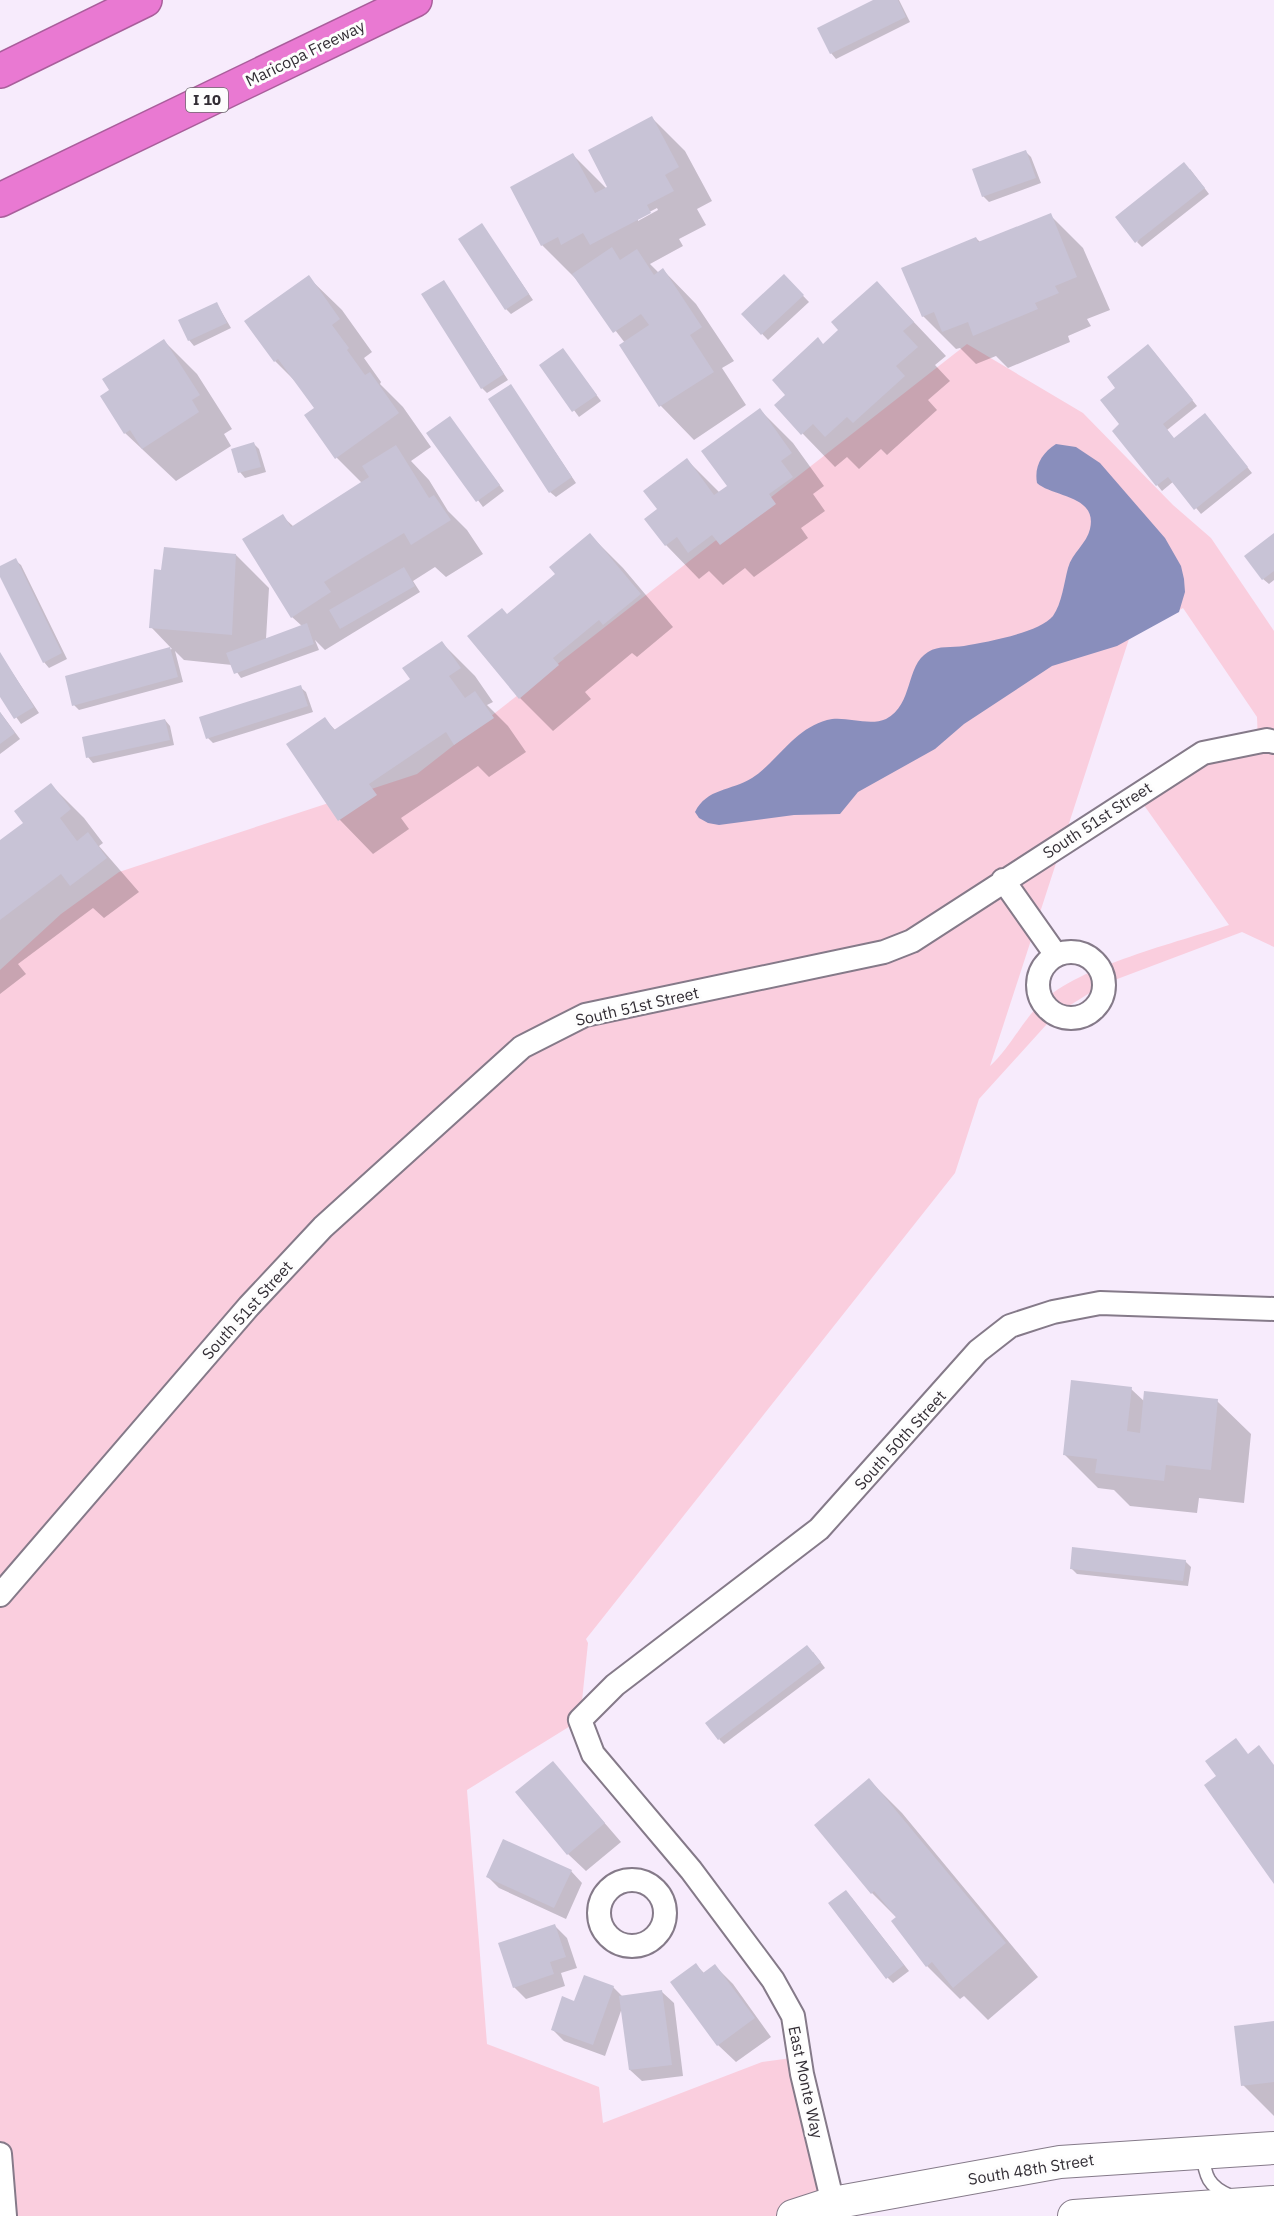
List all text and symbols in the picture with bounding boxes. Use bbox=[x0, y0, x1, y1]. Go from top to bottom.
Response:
street label: Maricopa Freeway bbox=[242, 15, 368, 91]
road number: I 10 bbox=[186, 88, 228, 112]
street label: South 51st Street bbox=[1039, 777, 1155, 863]
street label: South 51st Street bbox=[573, 982, 701, 1030]
street label: South 51st Street bbox=[197, 1256, 297, 1364]
street label: South 50th Street bbox=[850, 1386, 950, 1494]
street label: East Monte Way bbox=[784, 2024, 828, 2140]
street label: South 48th Street bbox=[967, 2149, 1095, 2189]

